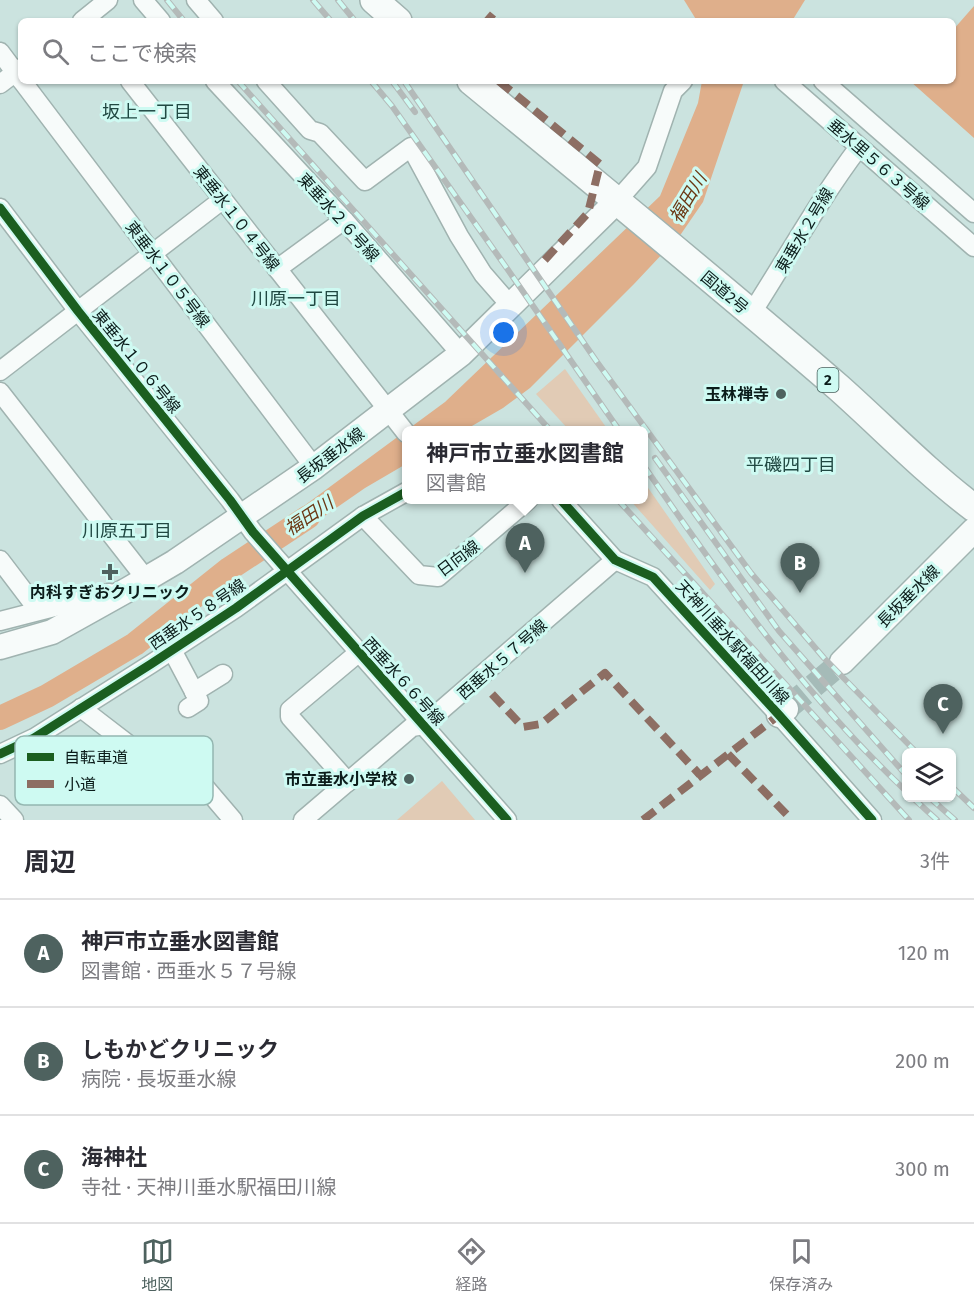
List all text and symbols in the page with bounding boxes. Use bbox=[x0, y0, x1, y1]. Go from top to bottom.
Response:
search box bbox=[18, 18, 956, 84]
icon: search bbox=[39, 35, 72, 68]
text: ここで検索 bbox=[87, 40, 197, 67]
district label: 坂上一丁目 bbox=[102, 101, 192, 123]
street label: 垂水里５６３号線 bbox=[824, 115, 933, 214]
street label: 東垂水１０４号線 bbox=[190, 162, 283, 275]
water label: 福田川 bbox=[665, 167, 712, 227]
street label: 東垂水２６号線 bbox=[294, 169, 383, 265]
street label: 東垂水２号線 bbox=[772, 184, 837, 276]
street label: 東垂水１０５号線 bbox=[121, 217, 214, 331]
street label: 国道2号 bbox=[697, 267, 752, 318]
district label: 川原一丁目 bbox=[251, 288, 341, 310]
street label: 東垂水１０６号線 bbox=[89, 306, 184, 417]
your location bbox=[489, 318, 518, 347]
road number: 2 bbox=[818, 368, 838, 392]
place label: 玉林禅寺 bbox=[705, 385, 769, 404]
marker: 玉林禅寺 bbox=[774, 387, 788, 401]
street label: 長坂垂水線 bbox=[293, 424, 368, 487]
popup bbox=[402, 426, 648, 504]
text: 神戸市立垂水図書館 bbox=[426, 440, 624, 467]
district label: 平磯四丁目 bbox=[746, 454, 836, 476]
text: 図書館 bbox=[426, 471, 486, 495]
water label: 福田川 bbox=[280, 491, 339, 540]
district label: 川原五丁目 bbox=[82, 520, 172, 542]
pin: A bbox=[506, 524, 544, 573]
street label: 日向線 bbox=[433, 536, 483, 580]
pin: B bbox=[780, 544, 820, 593]
street label: 長坂垂水線 bbox=[873, 561, 943, 631]
marker: 内科すぎおクリニック bbox=[101, 563, 119, 581]
street label: 西垂水５８号線 bbox=[146, 575, 249, 654]
street label: 天神川垂水駅福田川線 bbox=[672, 577, 793, 708]
place label: 内科すぎおクリニック bbox=[30, 583, 190, 602]
street label: 西垂水５７号線 bbox=[454, 615, 551, 703]
street label: 西垂水６６号線 bbox=[359, 633, 448, 729]
pin: C bbox=[924, 684, 962, 734]
legend bbox=[15, 736, 213, 805]
text: 自転車道 bbox=[64, 748, 128, 767]
map controls bbox=[902, 748, 956, 802]
button: layers bbox=[902, 748, 956, 802]
place label: 市立垂水小学校 bbox=[285, 770, 397, 789]
marker: 市立垂水小学校 bbox=[402, 772, 416, 786]
text: 小道 bbox=[64, 775, 96, 794]
text: 周辺 bbox=[24, 847, 76, 878]
text: 3件 bbox=[920, 849, 950, 873]
text: 神戸市立垂水図書館 bbox=[81, 928, 279, 955]
text: A bbox=[38, 941, 49, 965]
text: 120 m bbox=[898, 941, 950, 965]
text: 図書館 · 西垂水５７号線 bbox=[81, 959, 296, 983]
text: しもかどクリニック bbox=[81, 1036, 279, 1063]
text: B bbox=[37, 1049, 50, 1073]
text: 200 m bbox=[895, 1049, 950, 1073]
text: 病院 · 長坂垂水線 bbox=[81, 1067, 236, 1091]
text: 海神社 bbox=[81, 1144, 147, 1171]
text: C bbox=[38, 1157, 49, 1181]
text: 300 m bbox=[895, 1157, 950, 1181]
text: 寺社 · 天神川垂水駅福田川線 bbox=[81, 1175, 336, 1199]
tab: 地図 bbox=[141, 1235, 174, 1295]
tab: 経路 bbox=[455, 1235, 488, 1295]
tab: 保存済み bbox=[769, 1235, 833, 1295]

